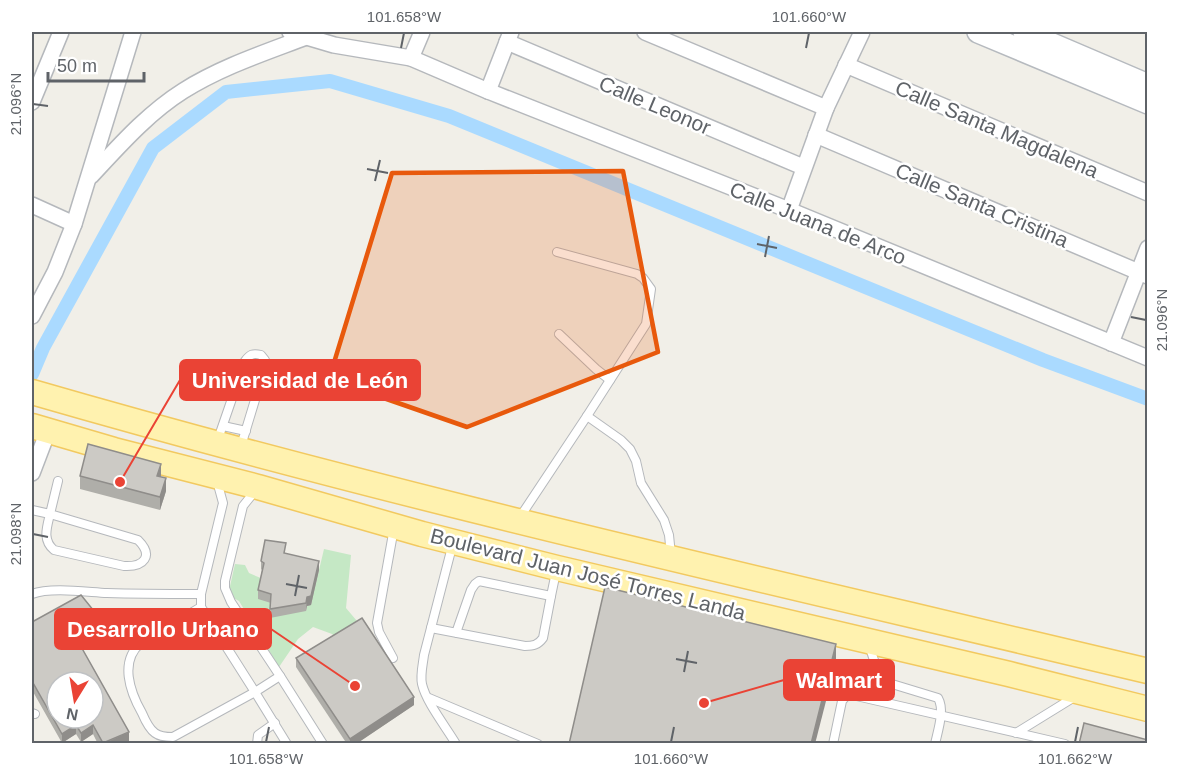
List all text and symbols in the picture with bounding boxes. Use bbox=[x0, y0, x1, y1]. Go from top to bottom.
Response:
text: 101.658°W bbox=[367, 8, 442, 25]
text: 101.660°W bbox=[772, 8, 847, 25]
scale bar bbox=[48, 45, 144, 83]
text: 50 m bbox=[57, 56, 97, 76]
street label: Calle Leonor bbox=[596, 71, 714, 139]
text: 21.096°N bbox=[7, 73, 24, 135]
street label: Calle Santa Magdalena bbox=[892, 76, 1102, 182]
street label: Calle Santa Cristina bbox=[892, 158, 1072, 252]
street label: Calle Juana de Arco bbox=[727, 177, 909, 269]
text: 21.096°N bbox=[1153, 289, 1170, 351]
callout: Universidad de León bbox=[180, 360, 420, 400]
text: Universidad de León bbox=[192, 368, 408, 393]
text: 21.098°N bbox=[7, 503, 24, 565]
street label: Boulevard Juan José Torres Landa bbox=[428, 524, 748, 624]
callout: Desarrollo Urbano bbox=[55, 609, 271, 649]
text: Desarrollo Urbano bbox=[67, 617, 259, 642]
callout: Walmart bbox=[784, 660, 894, 700]
text: Walmart bbox=[796, 668, 883, 693]
north arrow bbox=[45, 670, 105, 730]
text: N bbox=[65, 705, 80, 724]
text: 101.658°W bbox=[229, 750, 304, 767]
text: 101.660°W bbox=[634, 750, 709, 767]
text: 101.662°W bbox=[1038, 750, 1113, 767]

